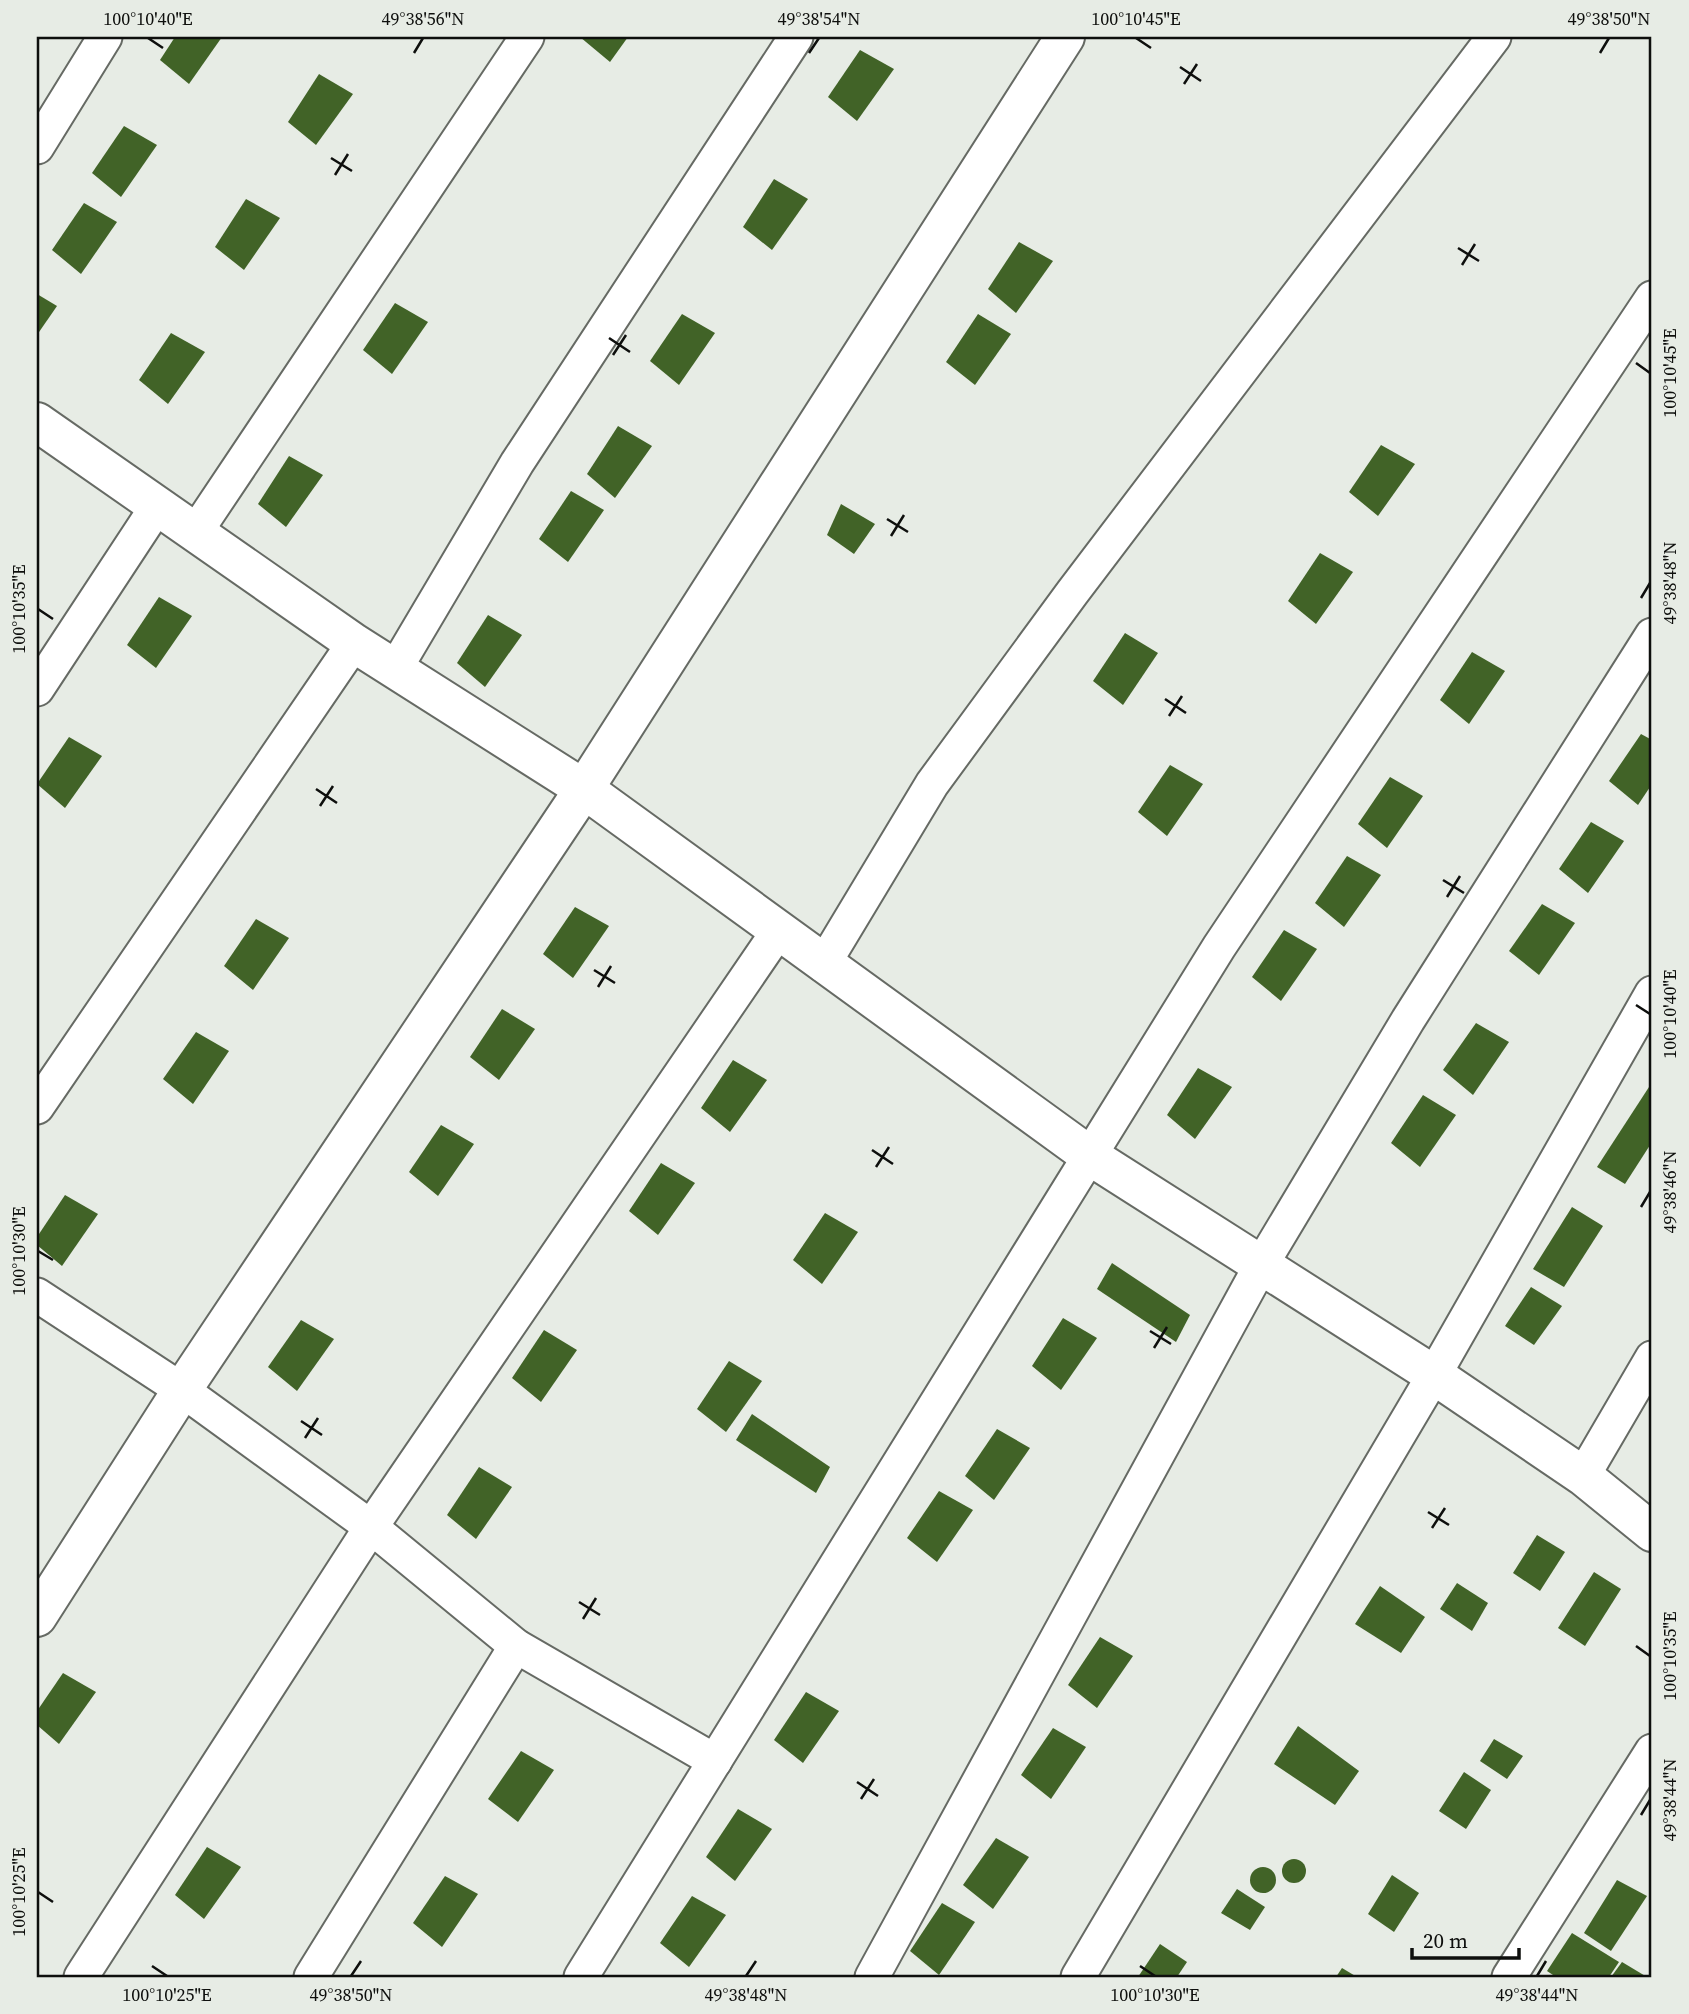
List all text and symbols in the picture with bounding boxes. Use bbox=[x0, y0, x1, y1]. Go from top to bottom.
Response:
text: 100°10'40"E bbox=[103, 6, 193, 31]
text: 49°38'56"N bbox=[382, 6, 464, 31]
text: 49°38'54"N bbox=[778, 6, 860, 31]
text: 100°10'45"E bbox=[1091, 6, 1181, 31]
text: 49°38'50"N bbox=[1568, 6, 1650, 31]
text: 100°10'45"E bbox=[1657, 328, 1682, 418]
text: 49°38'48"N bbox=[1657, 542, 1682, 624]
text: 100°10'35"E bbox=[6, 564, 31, 654]
text: 100°10'40"E bbox=[1657, 969, 1682, 1059]
text: 49°38'46"N bbox=[1657, 1151, 1682, 1233]
text: 100°10'30"E bbox=[6, 1206, 31, 1296]
text: 100°10'35"E bbox=[1657, 1611, 1682, 1701]
text: 49°38'44"N bbox=[1657, 1759, 1682, 1841]
text: 100°10'25"E bbox=[6, 1847, 31, 1937]
scale bar bbox=[1412, 1916, 1519, 1960]
text: 20 m bbox=[1423, 1926, 1468, 1955]
text: 100°10'25"E bbox=[122, 1982, 212, 2007]
text: 49°38'50"N bbox=[310, 1982, 392, 2007]
text: 49°38'48"N bbox=[705, 1982, 787, 2007]
text: 100°10'30"E bbox=[1110, 1982, 1200, 2007]
text: 49°38'44"N bbox=[1496, 1982, 1578, 2007]

